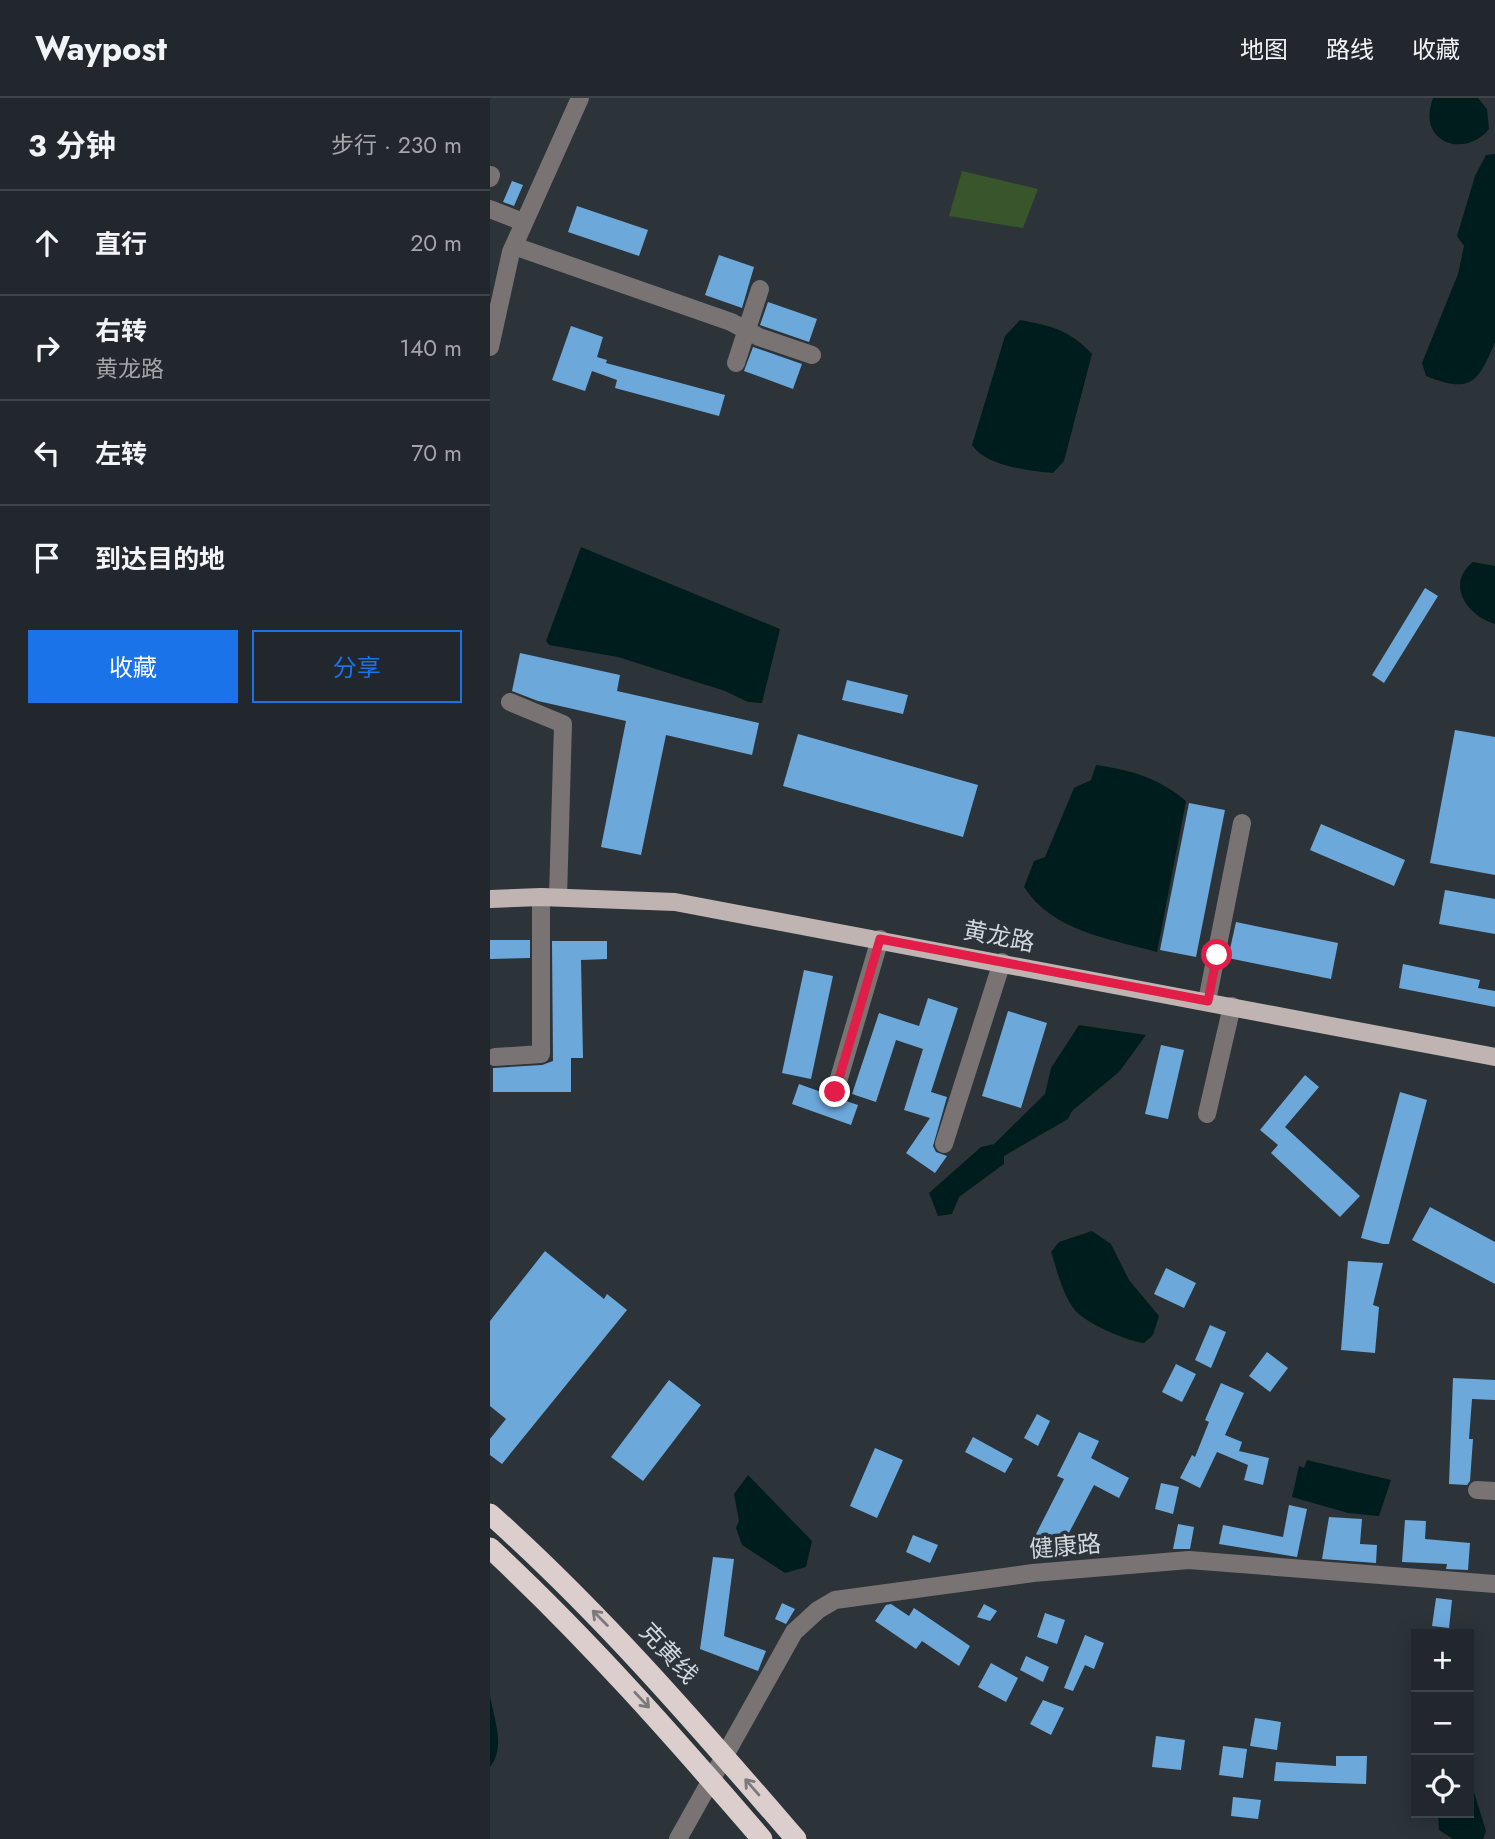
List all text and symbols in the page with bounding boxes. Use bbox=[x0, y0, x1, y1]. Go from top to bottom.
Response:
text: Waypost bbox=[35, 25, 167, 72]
text: 地图 bbox=[1240, 32, 1288, 67]
text: 路线 bbox=[1326, 32, 1374, 67]
text: 收藏 bbox=[1412, 32, 1460, 67]
text: 3 分钟 bbox=[28, 124, 116, 167]
text: 步行 · 230 m bbox=[331, 128, 462, 162]
icon: ahead bbox=[28, 224, 66, 262]
text: 直行 bbox=[95, 225, 147, 263]
text: 20 m bbox=[410, 226, 462, 260]
text: 右转 bbox=[95, 312, 147, 350]
icon: right bbox=[28, 329, 66, 367]
text: 140 m bbox=[400, 331, 462, 365]
text: 黄龙路 bbox=[95, 352, 164, 386]
icon: left bbox=[28, 434, 66, 472]
text: 左转 bbox=[95, 435, 147, 473]
text: 70 m bbox=[411, 436, 462, 470]
icon: arrive bbox=[28, 539, 66, 577]
text: 到达目的地 bbox=[95, 540, 225, 578]
button: 收藏 bbox=[28, 630, 238, 703]
button: 分享 bbox=[252, 630, 462, 703]
street label: 黄龙路 bbox=[960, 912, 1038, 960]
route start bbox=[1201, 939, 1232, 970]
route end bbox=[819, 1076, 850, 1107]
street label: 健康路 bbox=[1028, 1525, 1102, 1567]
one-way arrow bbox=[591, 1610, 608, 1627]
street label: 克黄线 bbox=[632, 1615, 706, 1691]
map controls bbox=[1411, 1629, 1474, 1818]
button: + bbox=[1411, 1629, 1474, 1692]
one-way arrow bbox=[634, 1692, 651, 1709]
button: − bbox=[1411, 1692, 1474, 1755]
button: locate bbox=[1411, 1755, 1474, 1818]
one-way arrow bbox=[744, 1779, 760, 1797]

